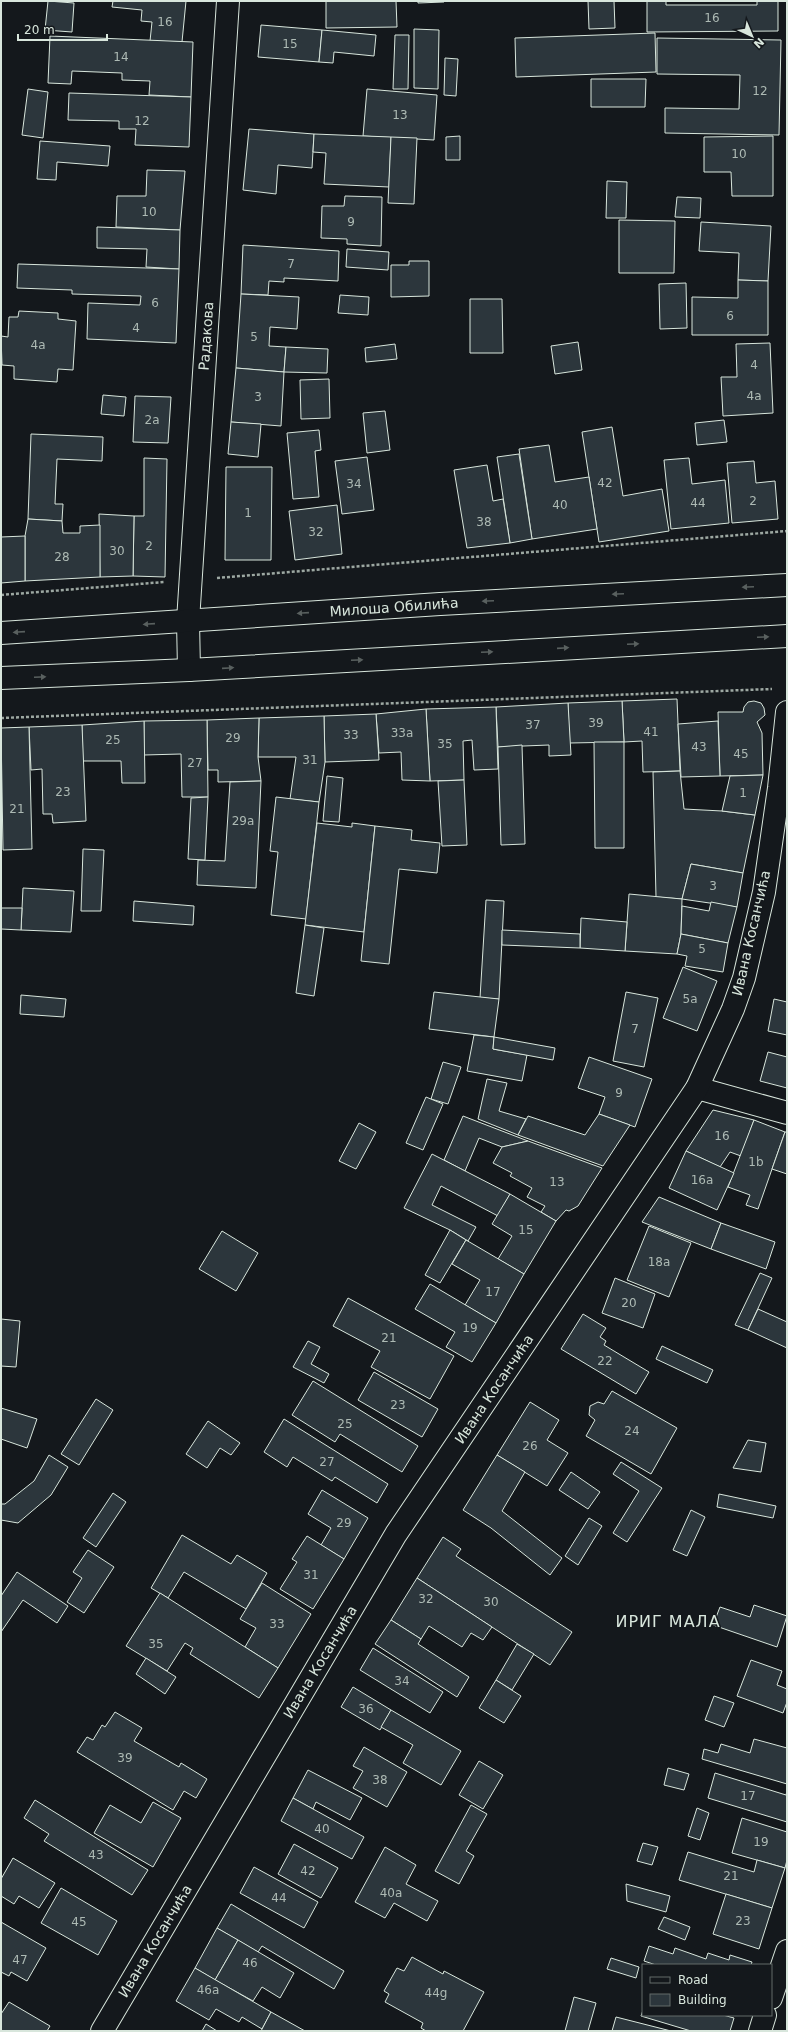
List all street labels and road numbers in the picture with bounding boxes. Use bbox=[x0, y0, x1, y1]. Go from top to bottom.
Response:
street label: Радакова bbox=[196, 301, 216, 371]
street label: Милоша Обилића bbox=[329, 595, 459, 619]
street label: Ивана Косанчића bbox=[729, 869, 773, 997]
street label: Ивана Косанчића bbox=[451, 1331, 537, 1447]
street label: Ивана Косанчића bbox=[280, 1603, 360, 1721]
street label: Ивана Косанчића bbox=[115, 1882, 195, 2000]

